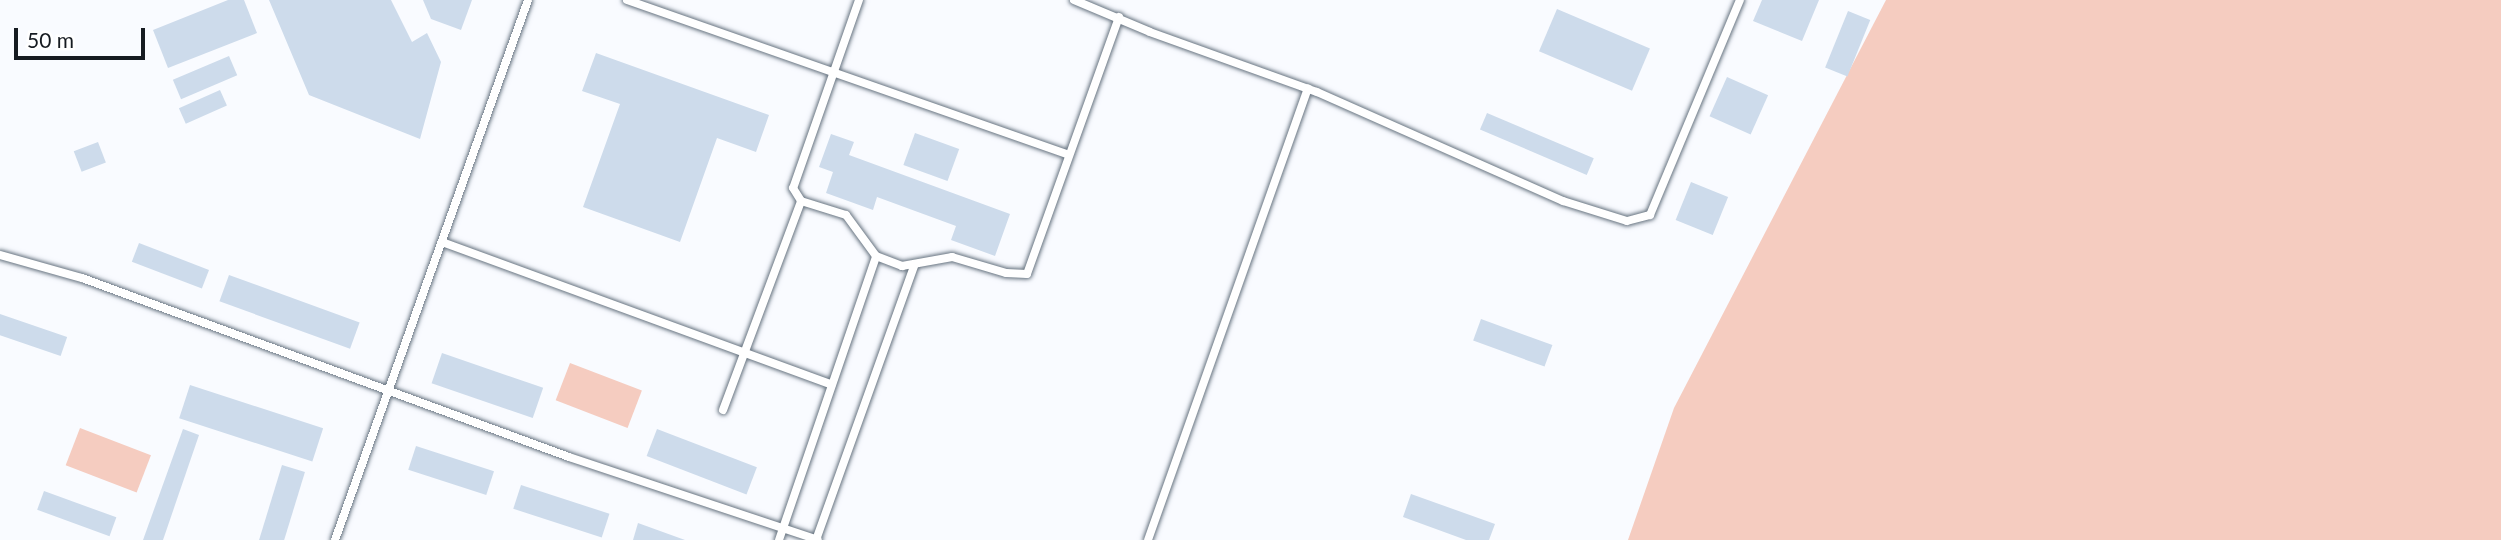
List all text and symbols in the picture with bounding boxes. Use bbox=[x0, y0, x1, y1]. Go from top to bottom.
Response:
scale bar bbox=[18, 14, 149, 58]
text: 50 m bbox=[27, 27, 74, 52]

